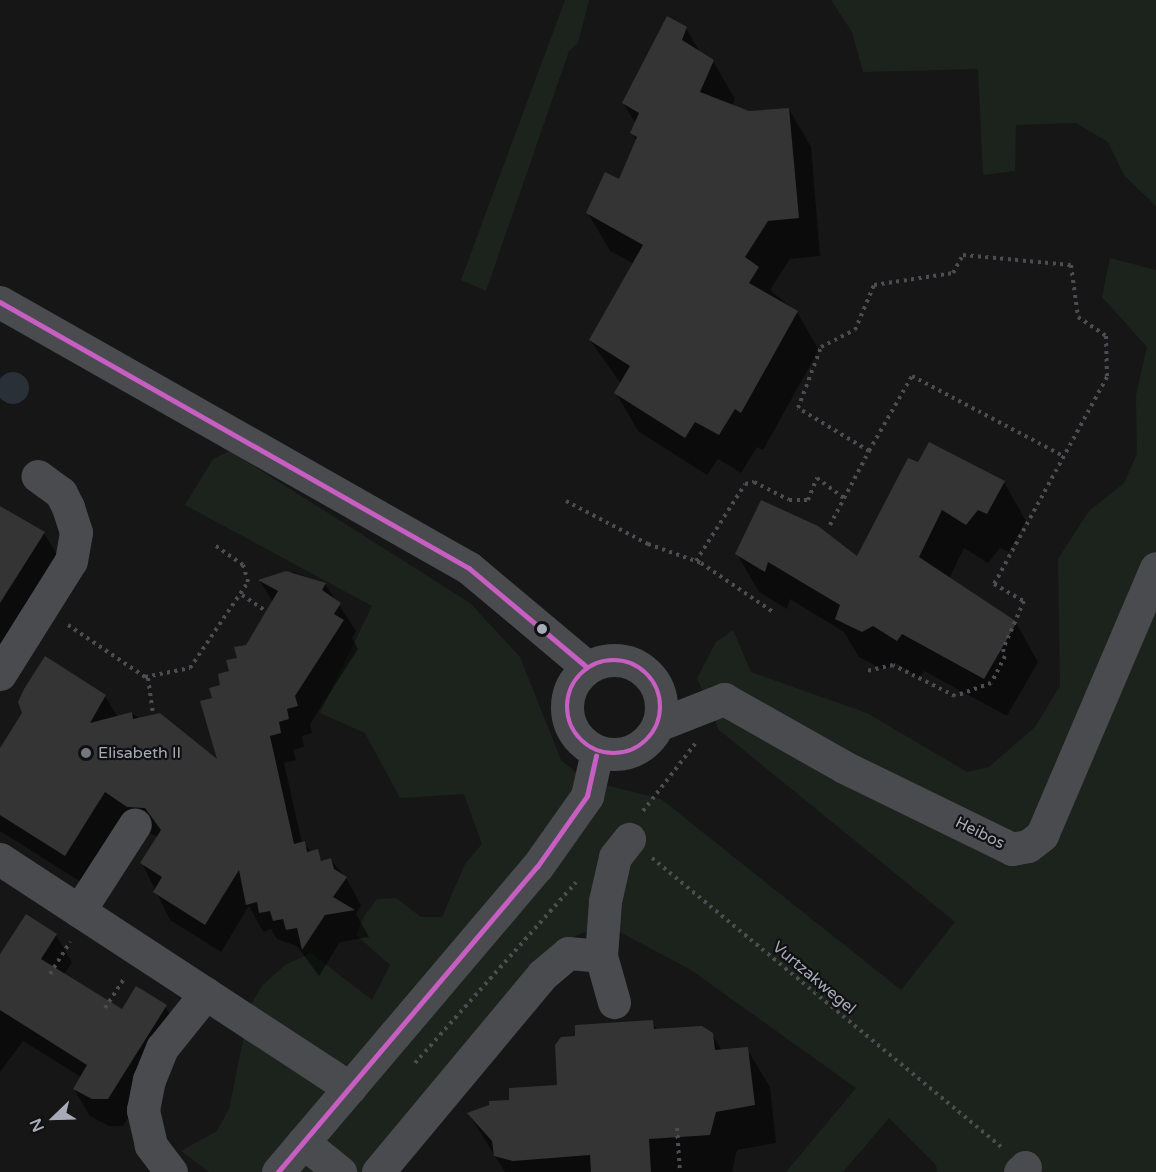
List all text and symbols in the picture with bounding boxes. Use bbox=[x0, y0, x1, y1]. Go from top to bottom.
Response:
unlabelled marker bbox=[536, 623, 548, 635]
place label: Elisabeth II bbox=[98, 743, 181, 763]
marker: Elisabeth II bbox=[79, 746, 93, 760]
street label: Heibos bbox=[952, 813, 1008, 853]
street label: Vurtzakwegel bbox=[768, 938, 860, 1018]
north arrow bbox=[24, 1088, 84, 1148]
text: N bbox=[26, 1115, 49, 1135]

